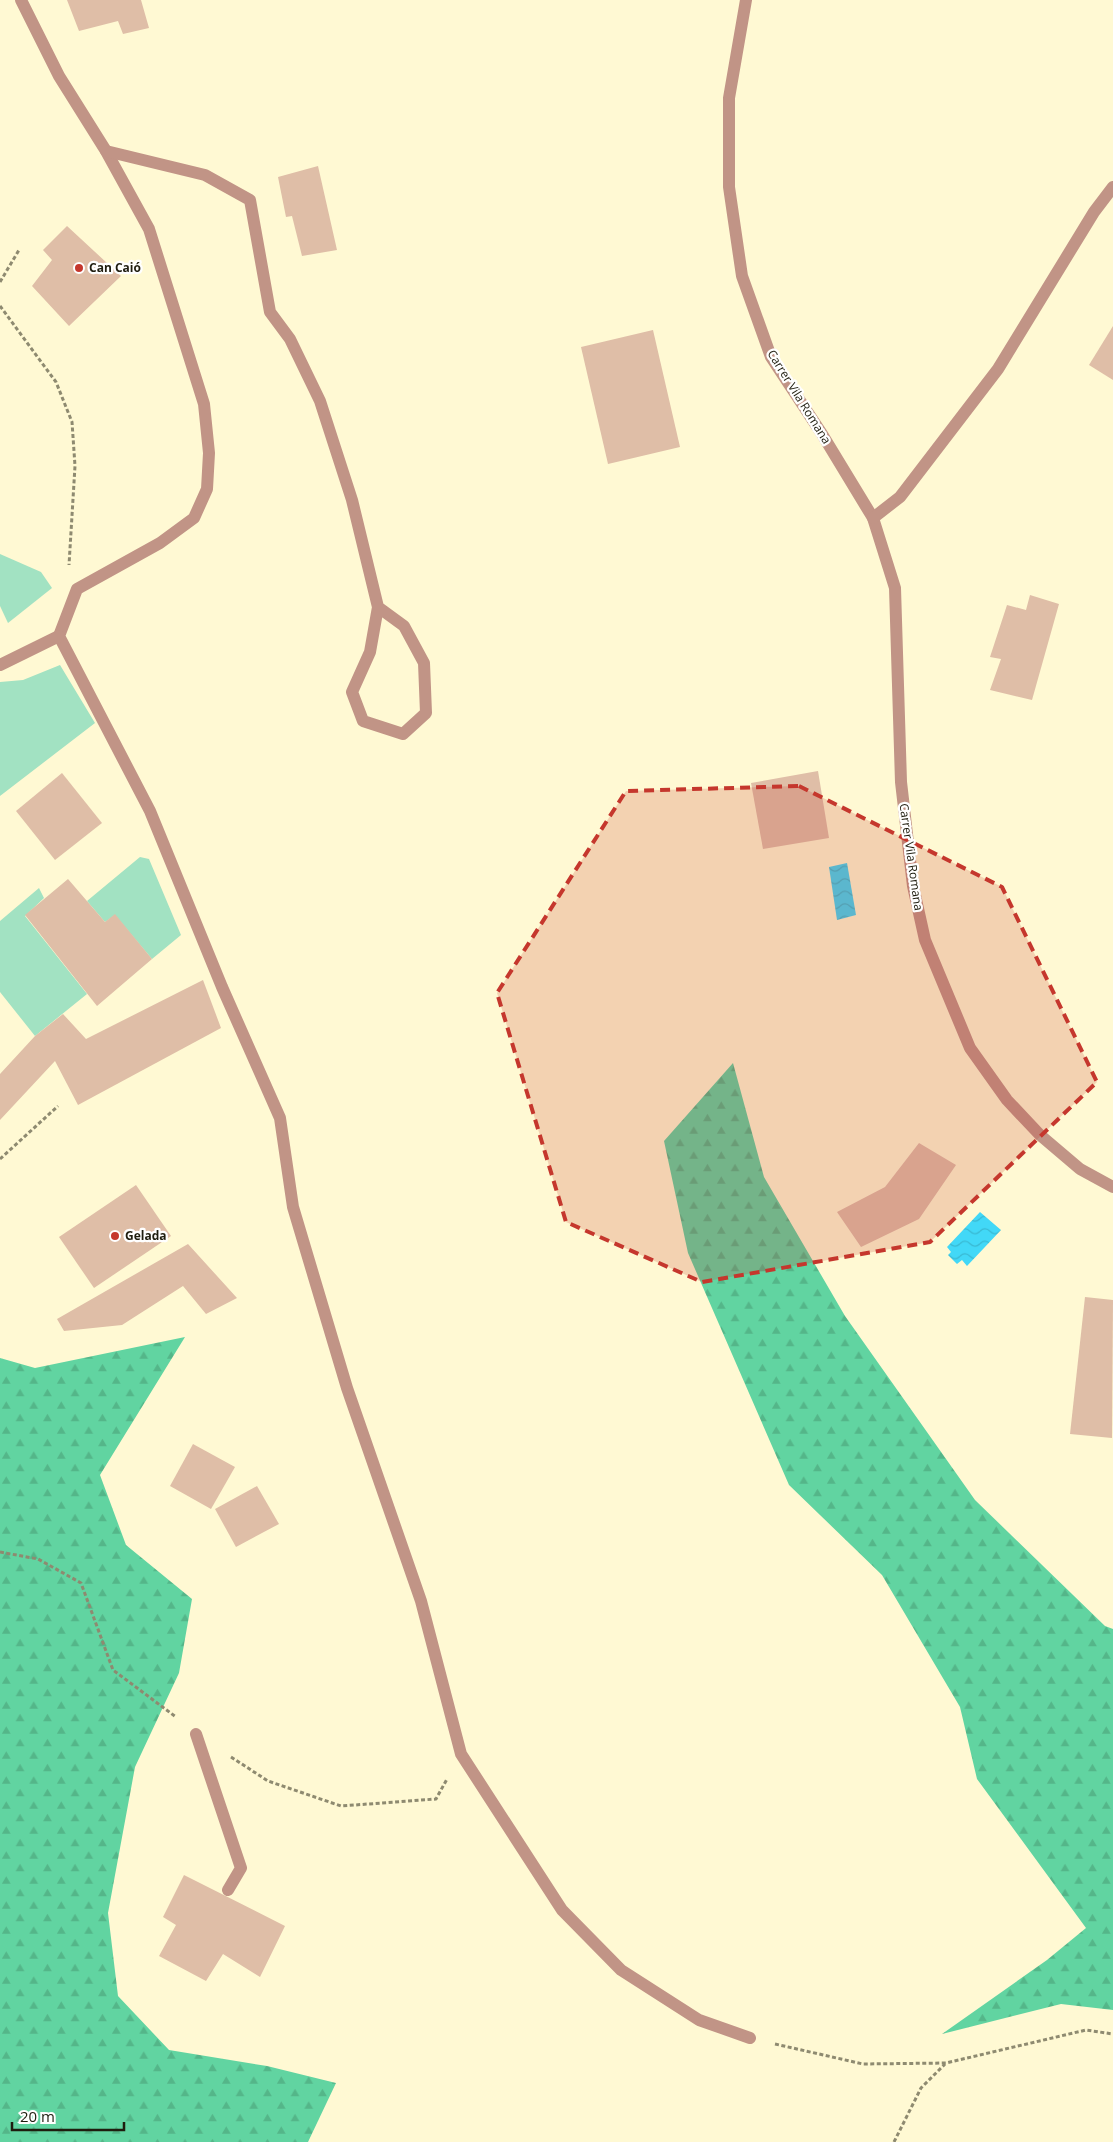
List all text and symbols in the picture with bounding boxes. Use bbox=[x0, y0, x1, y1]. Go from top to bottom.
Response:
place label: Can Caió bbox=[89, 259, 141, 276]
marker: Can Caió bbox=[73, 262, 85, 274]
street label: Carrer Vila Romana bbox=[764, 346, 835, 447]
street label: Carrer Vila Romana bbox=[896, 802, 927, 912]
place label: Gelada bbox=[125, 1227, 167, 1244]
marker: Gelada bbox=[109, 1230, 121, 1242]
scale bar bbox=[12, 2100, 125, 2132]
text: 20 m bbox=[20, 2106, 55, 2126]

